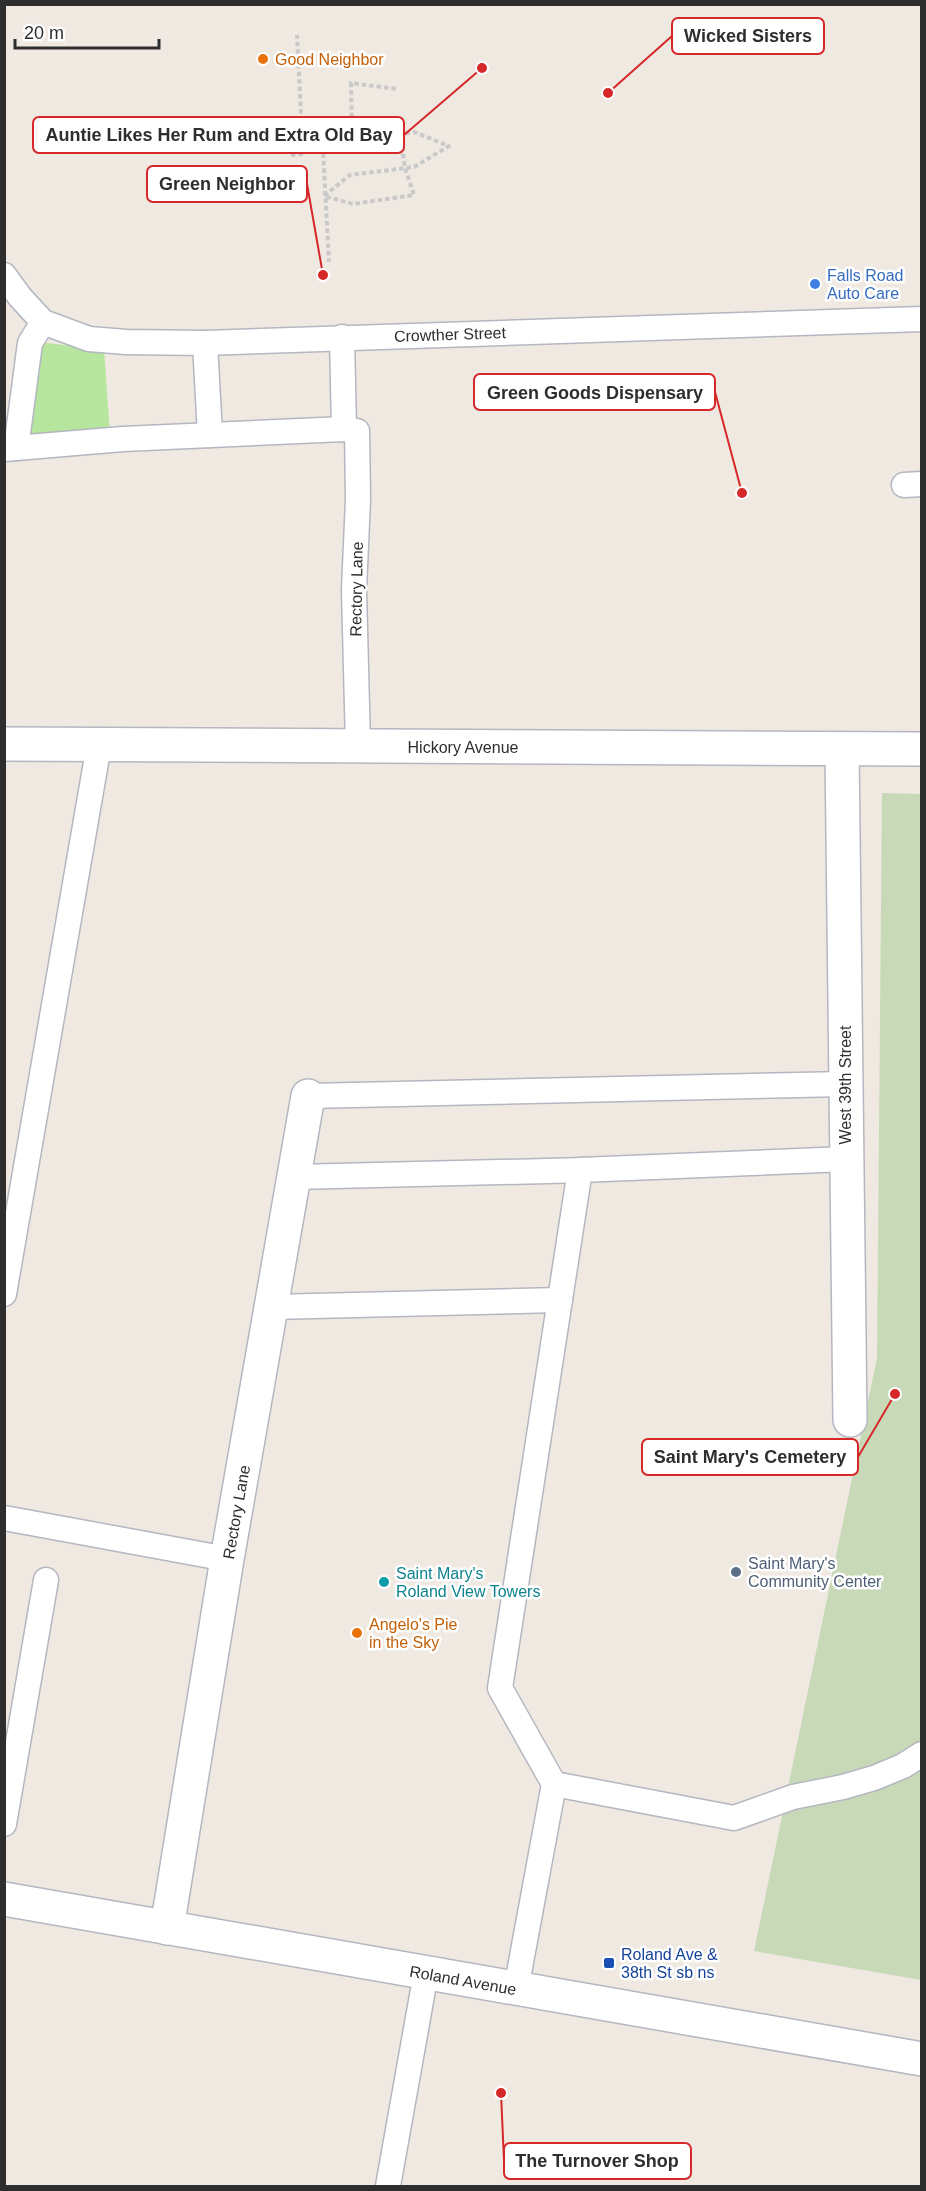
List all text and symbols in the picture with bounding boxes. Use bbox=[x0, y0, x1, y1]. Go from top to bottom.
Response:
scale bar bbox=[15, 12, 159, 50]
callout: Wicked Sisters bbox=[672, 18, 824, 54]
text: 20 m bbox=[24, 23, 64, 43]
text: Wicked Sisters bbox=[684, 26, 812, 46]
place label: Good Neighbor bbox=[275, 51, 384, 68]
marker: Good Neighbor bbox=[256, 52, 270, 66]
callout: Auntie Likes Her Rum and Extra Old Bay bbox=[33, 117, 404, 153]
text: Auntie Likes Her Rum and Extra Old Bay bbox=[45, 125, 393, 145]
callout: Green Neighbor bbox=[147, 166, 307, 202]
text: Green Neighbor bbox=[159, 174, 295, 194]
place label: Falls Road Auto Care bbox=[827, 267, 903, 302]
marker: Falls Road Auto Care bbox=[808, 277, 822, 291]
street label: Crowther Street bbox=[394, 324, 507, 345]
callout: Green Goods Dispensary bbox=[474, 374, 715, 410]
text: Green Goods Dispensary bbox=[487, 383, 703, 403]
street label: Rectory Lane bbox=[347, 541, 366, 637]
street label: Hickory Avenue bbox=[408, 739, 519, 756]
street label: West 39th Street bbox=[837, 1025, 854, 1144]
callout: Saint Mary's Cemetery bbox=[642, 1439, 858, 1475]
text: Saint Mary's Cemetery bbox=[654, 1447, 846, 1467]
street label: Rectory Lane bbox=[220, 1464, 253, 1560]
place label: Saint Mary's Community Center bbox=[748, 1555, 882, 1590]
place label: Saint Mary's Roland View Towers bbox=[396, 1565, 540, 1600]
marker: Saint Mary's Community Center bbox=[729, 1565, 743, 1579]
marker: Saint Mary's Roland View Towers bbox=[377, 1575, 391, 1589]
place label: Angelo's Pie in the Sky bbox=[369, 1616, 458, 1651]
marker: Angelo's Pie in the Sky bbox=[350, 1626, 364, 1640]
place label: Roland Ave & 38th St sb ns bbox=[621, 1946, 718, 1981]
marker: Roland Ave & 38th St sb ns bbox=[602, 1956, 616, 1970]
street label: Roland Avenue bbox=[408, 1963, 518, 1998]
callout: The Turnover Shop bbox=[504, 2143, 691, 2179]
text: The Turnover Shop bbox=[515, 2151, 679, 2171]

